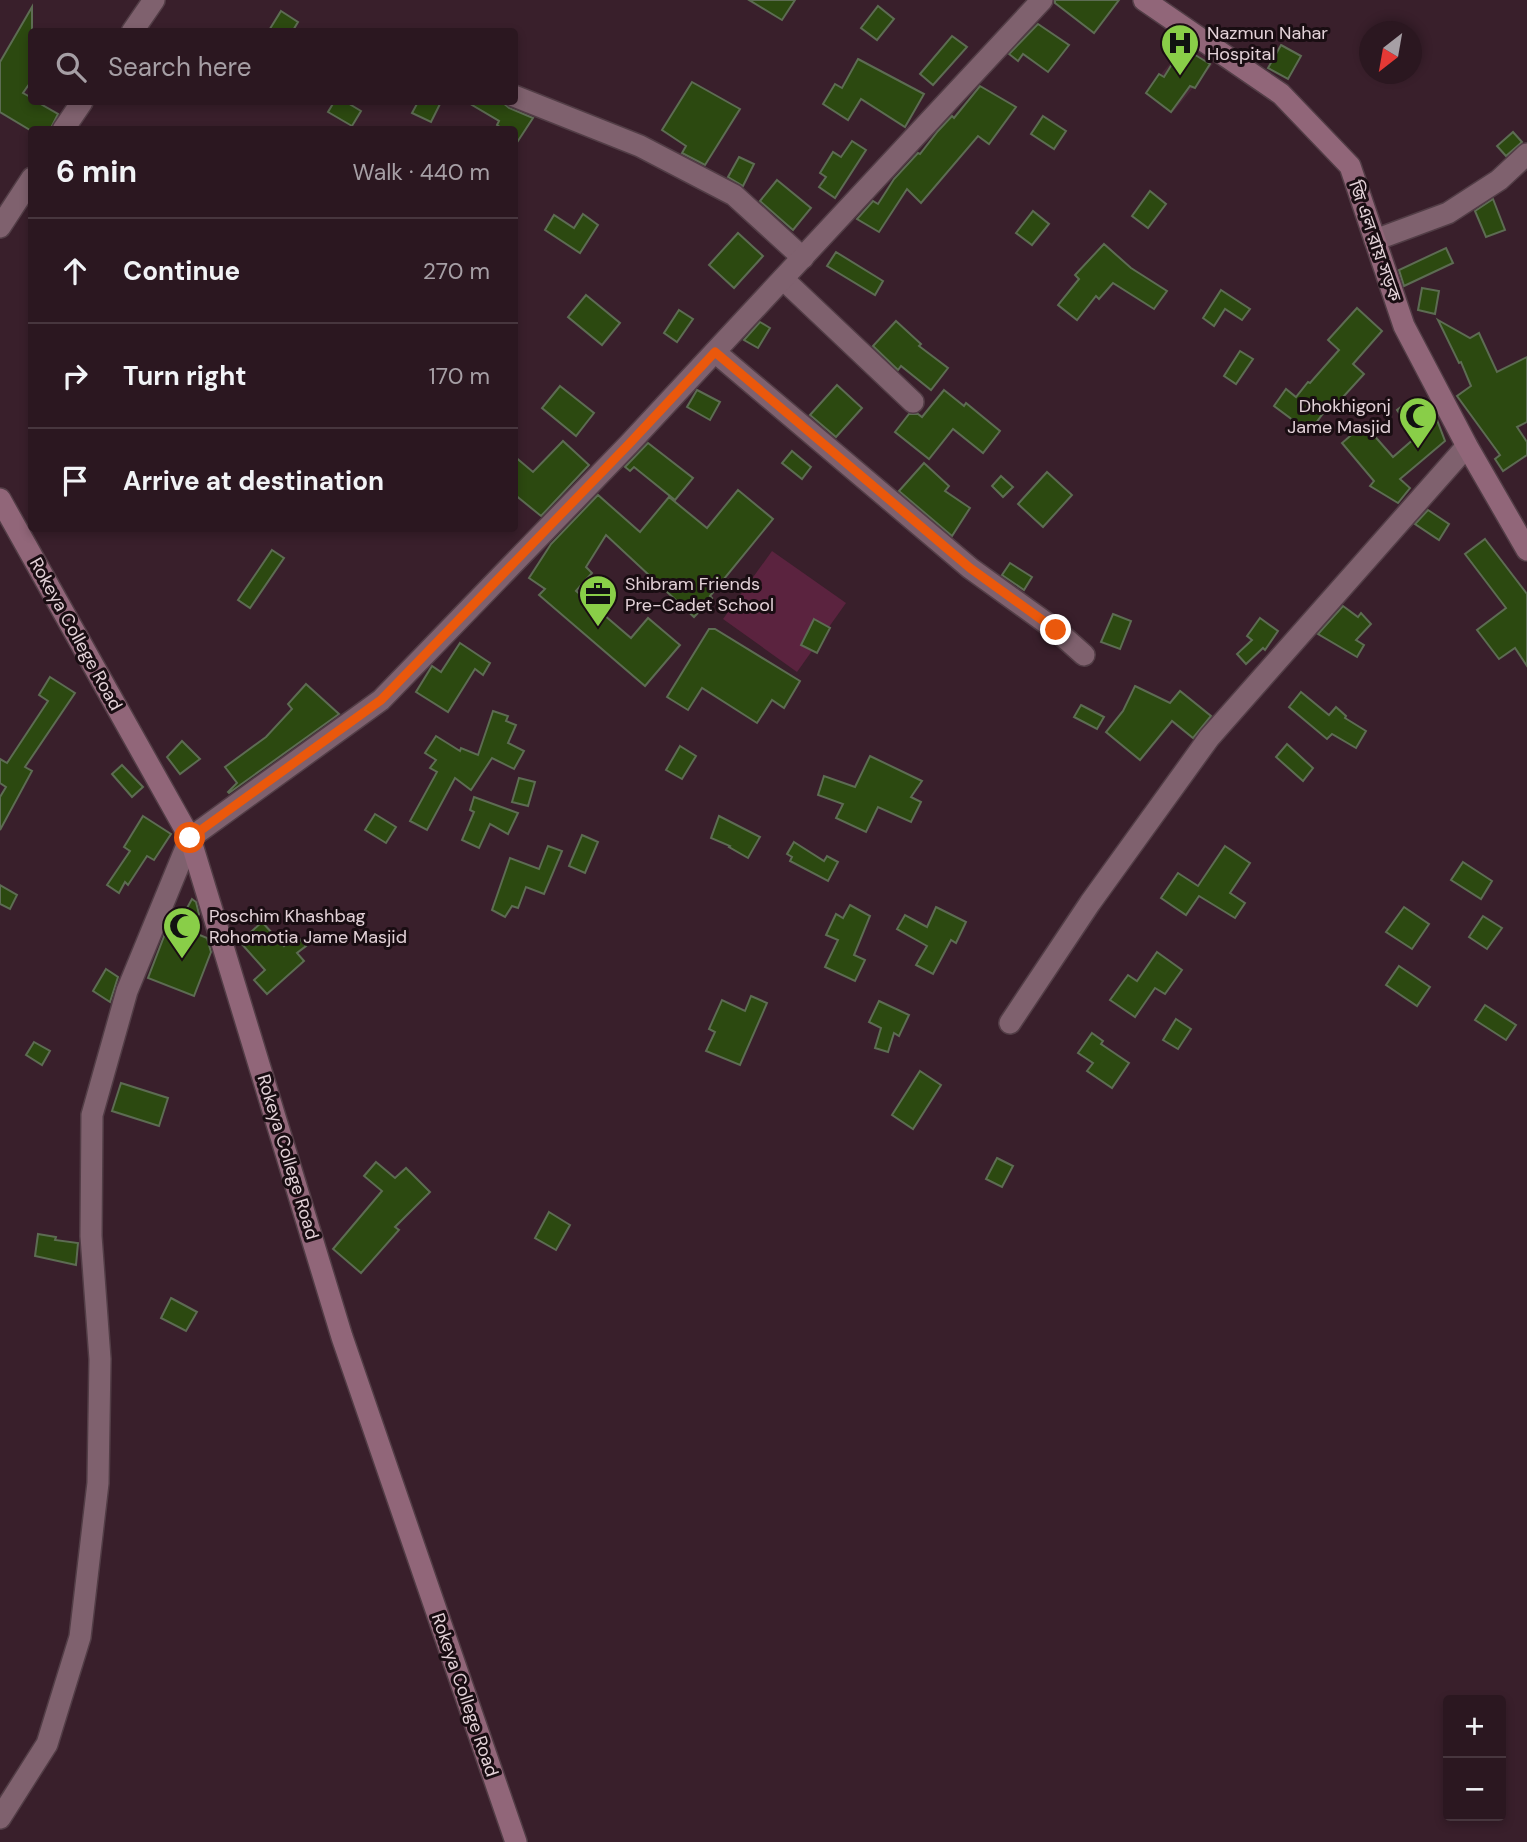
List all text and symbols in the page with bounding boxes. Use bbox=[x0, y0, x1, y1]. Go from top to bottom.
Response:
place label: Nazmun Nahar Hospital bbox=[1207, 21, 1328, 66]
north arrow bbox=[1359, 21, 1422, 84]
hospital icon: Nazmun Nahar Hospital bbox=[1159, 22, 1201, 77]
search box bbox=[28, 28, 518, 105]
icon: search bbox=[52, 48, 90, 86]
text: Search here bbox=[108, 50, 251, 84]
text: 6 min bbox=[56, 152, 137, 191]
text: Walk · 440 m bbox=[353, 157, 490, 187]
street label: জি এল রায় সড়ক bbox=[1343, 176, 1407, 305]
icon: ahead bbox=[56, 252, 94, 290]
text: Continue bbox=[123, 254, 240, 288]
text: 270 m bbox=[423, 256, 490, 286]
icon: right bbox=[56, 357, 94, 395]
text: Turn right bbox=[123, 359, 247, 393]
text: 170 m bbox=[429, 361, 490, 391]
place label: Dhokhigonj Jame Masjid bbox=[1287, 394, 1391, 439]
mosque icon: Dhokhigonj Jame Masjid bbox=[1397, 395, 1439, 450]
icon: arrive bbox=[56, 462, 94, 500]
text: Arrive at destination bbox=[123, 464, 384, 498]
street label: Rokeya College Road bbox=[24, 553, 128, 715]
place label: Shibram Friends Pre-Cadet School bbox=[625, 572, 774, 617]
office icon: Shibram Friends Pre-Cadet School bbox=[577, 573, 619, 628]
route end bbox=[1040, 614, 1071, 645]
route start bbox=[174, 822, 205, 853]
place label: Poschim Khashbag Rohomotia Jame Masjid bbox=[209, 904, 407, 949]
mosque icon: Poschim Khashbag Rohomotia Jame Masjid bbox=[161, 905, 203, 960]
street label: Rokeya College Road bbox=[251, 1071, 325, 1243]
street label: Rokeya College Road bbox=[426, 1610, 504, 1780]
map controls bbox=[1443, 1695, 1506, 1821]
button: + bbox=[1443, 1695, 1506, 1758]
button: − bbox=[1443, 1758, 1506, 1821]

